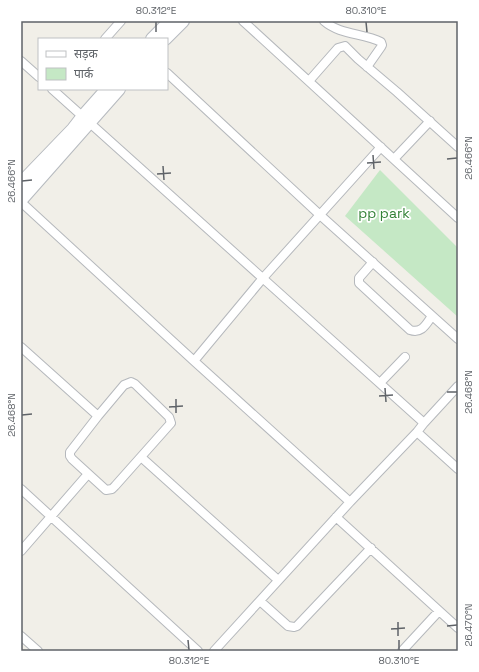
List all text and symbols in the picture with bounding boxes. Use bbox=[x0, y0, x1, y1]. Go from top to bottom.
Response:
text: 80.312°E bbox=[136, 4, 177, 17]
text: 80.310°E bbox=[346, 4, 387, 17]
legend bbox=[38, 38, 168, 90]
text: सड़क bbox=[74, 46, 99, 62]
text: पार्क bbox=[74, 66, 94, 82]
text: 26.466°N bbox=[462, 136, 475, 180]
text: 26.466°N bbox=[5, 159, 18, 203]
park label: pp park bbox=[358, 204, 410, 222]
text: 26.468°N bbox=[462, 370, 475, 414]
text: 26.468°N bbox=[5, 393, 18, 437]
text: 26.470°N bbox=[462, 603, 475, 647]
text: 80.312°E bbox=[169, 654, 210, 667]
text: 80.310°E bbox=[379, 654, 420, 667]

